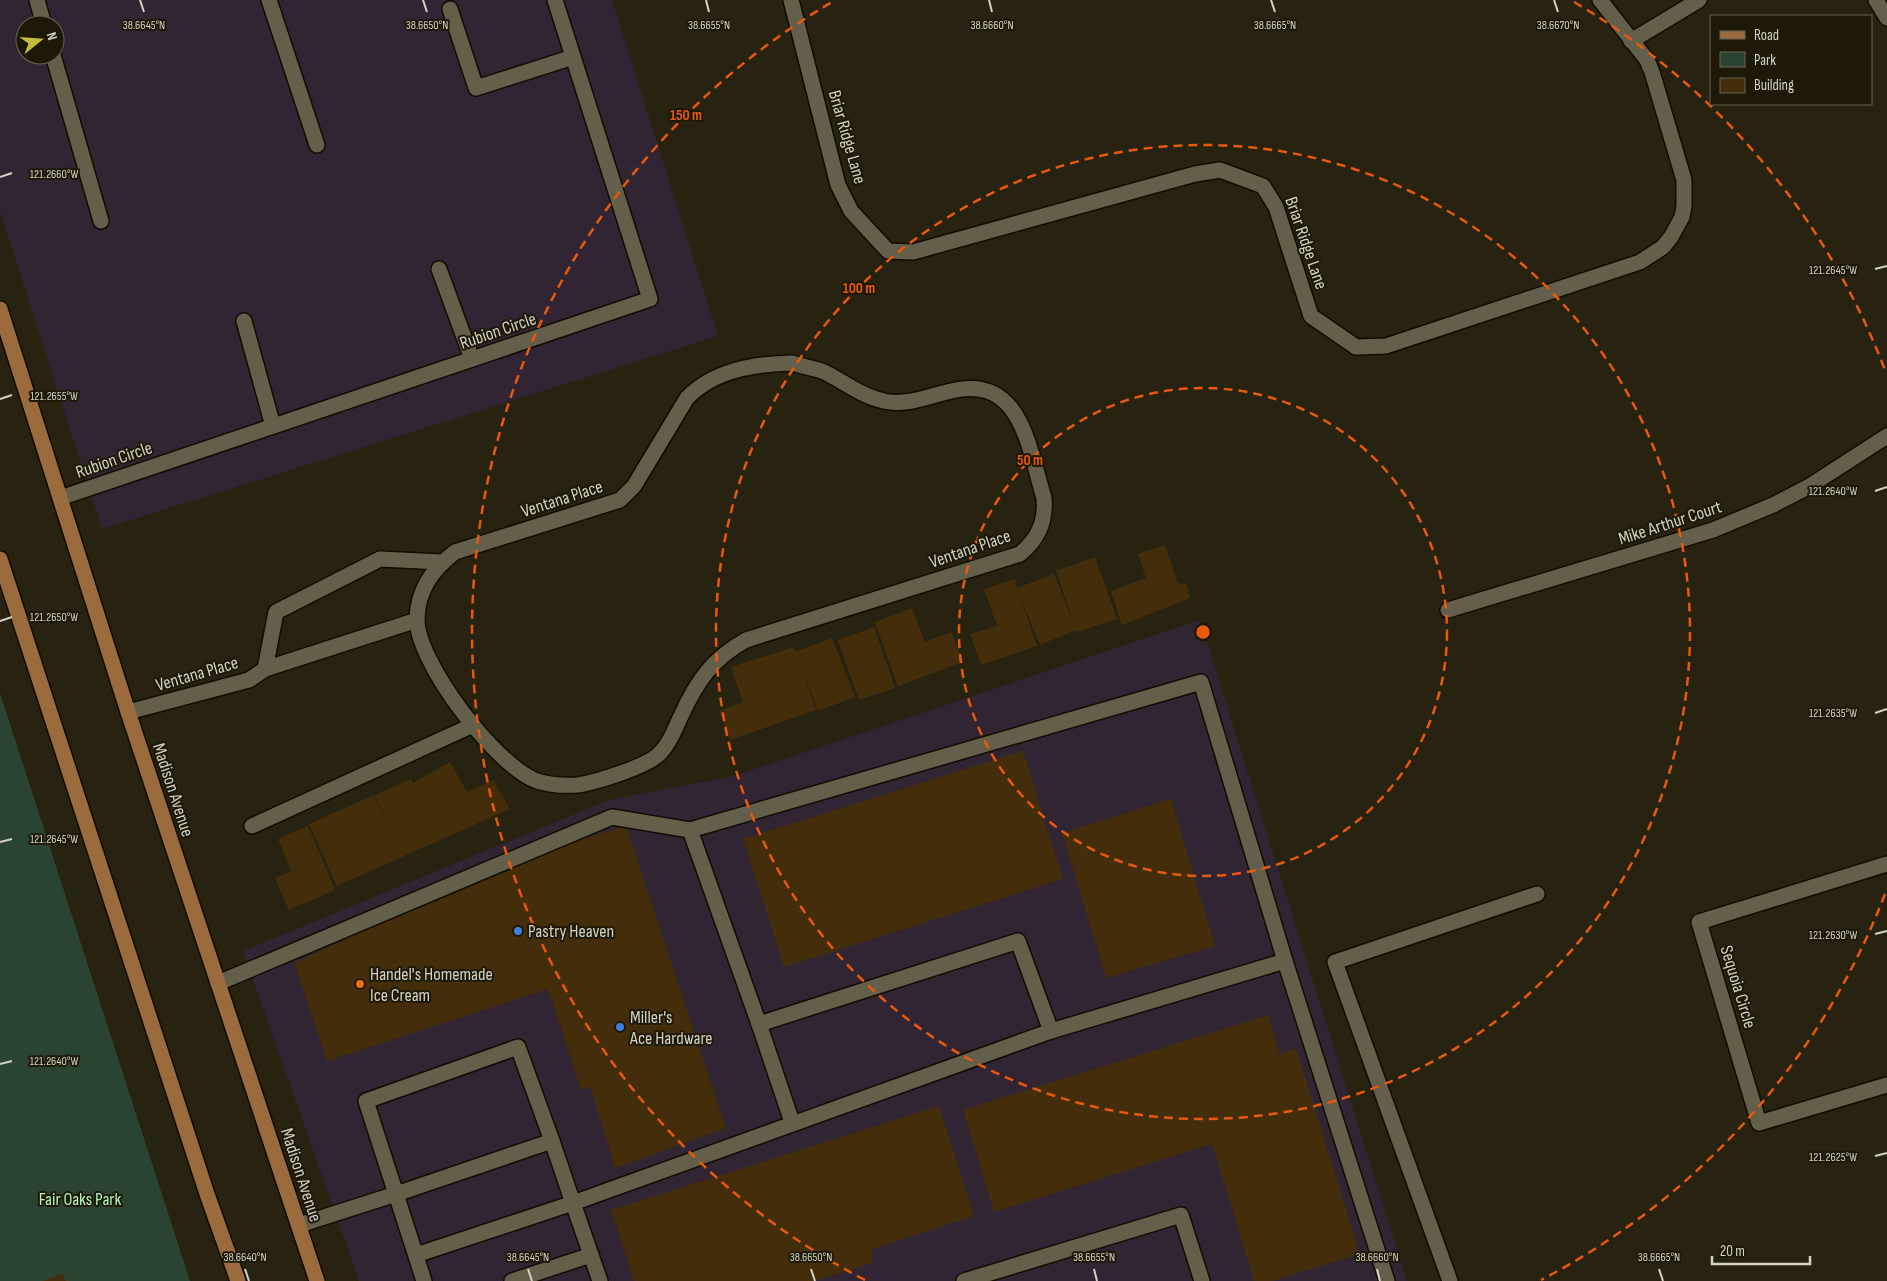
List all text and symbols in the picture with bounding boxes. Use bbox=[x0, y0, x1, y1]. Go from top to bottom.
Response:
north arrow bbox=[15, 15, 65, 65]
legend bbox=[1710, 15, 1872, 105]
text: 38.6645°N bbox=[123, 18, 165, 33]
text: 38.6650°N bbox=[406, 18, 448, 33]
text: 38.6655°N bbox=[688, 18, 730, 33]
text: 38.6660°N bbox=[970, 18, 1014, 33]
text: 38.6665°N bbox=[1254, 18, 1296, 33]
text: 38.6670°N bbox=[1537, 18, 1579, 33]
text: Road bbox=[1754, 26, 1779, 45]
text: N bbox=[43, 30, 61, 42]
text: Park bbox=[1754, 51, 1776, 70]
text: Building bbox=[1754, 76, 1794, 95]
street label: Briar Ridge Lane bbox=[824, 88, 870, 186]
text: 150 m bbox=[670, 106, 702, 125]
text: 121.2660°W bbox=[30, 167, 79, 182]
street label: Briar Ridge Lane bbox=[1280, 194, 1332, 292]
text: 121.2645°W bbox=[1809, 263, 1857, 278]
text: 100 m bbox=[843, 279, 875, 298]
street label: Rubion Circle bbox=[457, 308, 539, 354]
text: 121.2655°W bbox=[30, 389, 78, 404]
street label: Rubion Circle bbox=[73, 437, 155, 483]
text: 50 m bbox=[1017, 451, 1043, 470]
street label: Ventana Place bbox=[518, 476, 606, 522]
text: 121.2640°W bbox=[1809, 484, 1858, 499]
street label: Mike Arthur Court bbox=[1616, 496, 1725, 550]
street label: Ventana Place bbox=[927, 525, 1013, 573]
text: 121.2650°W bbox=[30, 610, 78, 625]
centre of rings bbox=[1194, 623, 1212, 641]
street label: Ventana Place bbox=[153, 652, 241, 696]
text: 121.2635°W bbox=[1809, 706, 1857, 721]
street label: Madison Avenue bbox=[148, 741, 198, 839]
text: 121.2645°W bbox=[30, 832, 78, 847]
place label: Pastry Heaven bbox=[528, 921, 614, 942]
marker: Pastry Heaven bbox=[512, 925, 524, 937]
text: 121.2630°W bbox=[1809, 928, 1857, 943]
street label: Sequoia Circle bbox=[1715, 943, 1761, 1031]
place label: Handel's Homemade Ice Cream bbox=[370, 964, 493, 1006]
marker: Handel's Homemade Ice Cream bbox=[354, 978, 366, 990]
place label: Miller's Ace Hardware bbox=[629, 1007, 713, 1049]
marker: Miller's Ace Hardware bbox=[614, 1021, 626, 1033]
text: 121.2640°W bbox=[30, 1054, 79, 1069]
street label: Madison Avenue bbox=[276, 1126, 326, 1224]
text: 121.2625°W bbox=[1809, 1150, 1857, 1165]
park label: Fair Oaks Park bbox=[39, 1189, 121, 1210]
scale bar bbox=[1712, 1234, 1810, 1266]
text: 20 m bbox=[1720, 1242, 1745, 1261]
text: 38.6640°N bbox=[224, 1250, 267, 1265]
text: 38.6645°N bbox=[507, 1250, 549, 1265]
text: 38.6650°N bbox=[790, 1250, 832, 1265]
text: 38.6655°N bbox=[1073, 1250, 1115, 1265]
text: 38.6660°N bbox=[1355, 1250, 1399, 1265]
text: 38.6665°N bbox=[1638, 1250, 1680, 1265]

